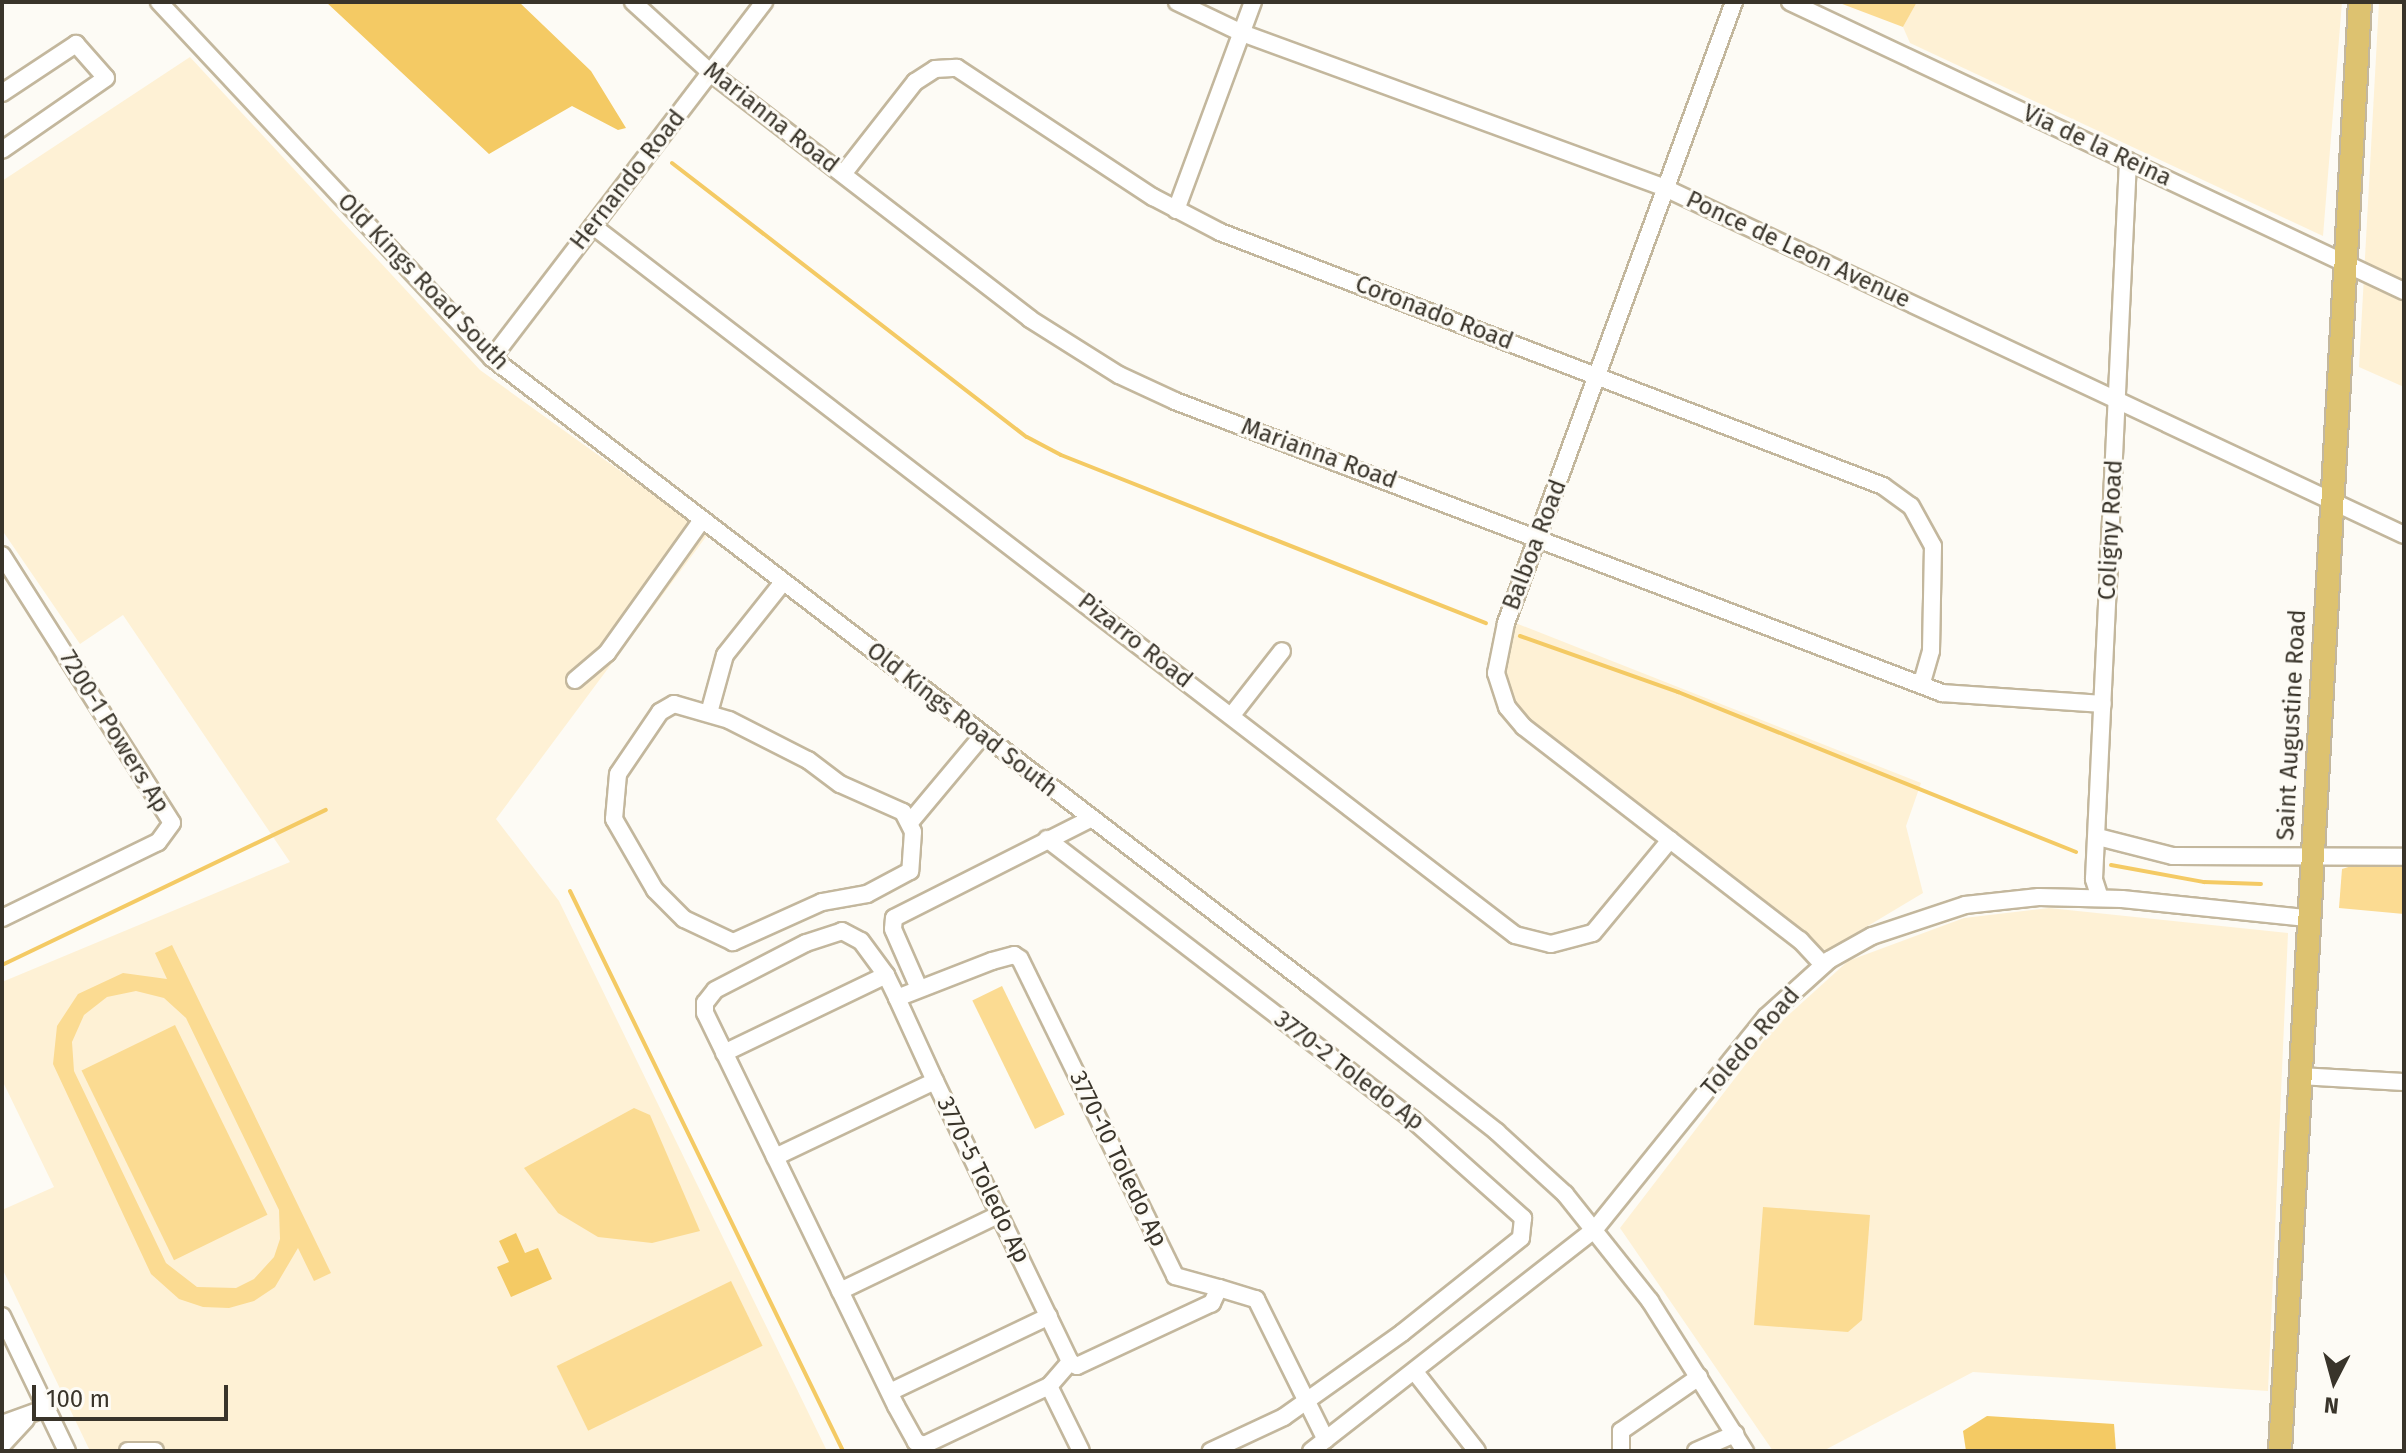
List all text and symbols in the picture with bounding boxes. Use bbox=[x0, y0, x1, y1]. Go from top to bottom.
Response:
street label: Marianna Road bbox=[698, 56, 844, 180]
street label: Via de la Reina bbox=[2018, 99, 2176, 193]
street label: Hernando Road bbox=[564, 104, 692, 256]
street label: Ponce de Leon Avenue bbox=[1681, 185, 1915, 315]
street label: Old Kings Road South bbox=[331, 188, 515, 376]
street label: Coronado Road bbox=[1351, 270, 1517, 356]
street label: Marianna Road bbox=[1237, 412, 1401, 496]
street label: Coligny Road bbox=[2093, 459, 2129, 601]
street label: Balboa Road bbox=[1497, 476, 1573, 614]
street label: Pizarro Road bbox=[1072, 587, 1198, 695]
street label: Saint Augustine Road bbox=[2272, 609, 2312, 841]
street label: Old Kings Road South bbox=[861, 636, 1063, 804]
street label: 7200-1 Powers Ap bbox=[53, 646, 175, 818]
street label: Toledo Road bbox=[1696, 982, 1806, 1102]
street label: 3770-2 Toledo Ap bbox=[1268, 1005, 1430, 1137]
street label: 3770-10 Toledo Ap bbox=[1063, 1066, 1173, 1252]
street label: 3770-5 Toledo Ap bbox=[930, 1092, 1036, 1268]
north arrow bbox=[2294, 1341, 2374, 1421]
scale bar bbox=[36, 1369, 232, 1419]
text: 100 m bbox=[46, 1385, 110, 1413]
text: N bbox=[2323, 1391, 2340, 1420]

